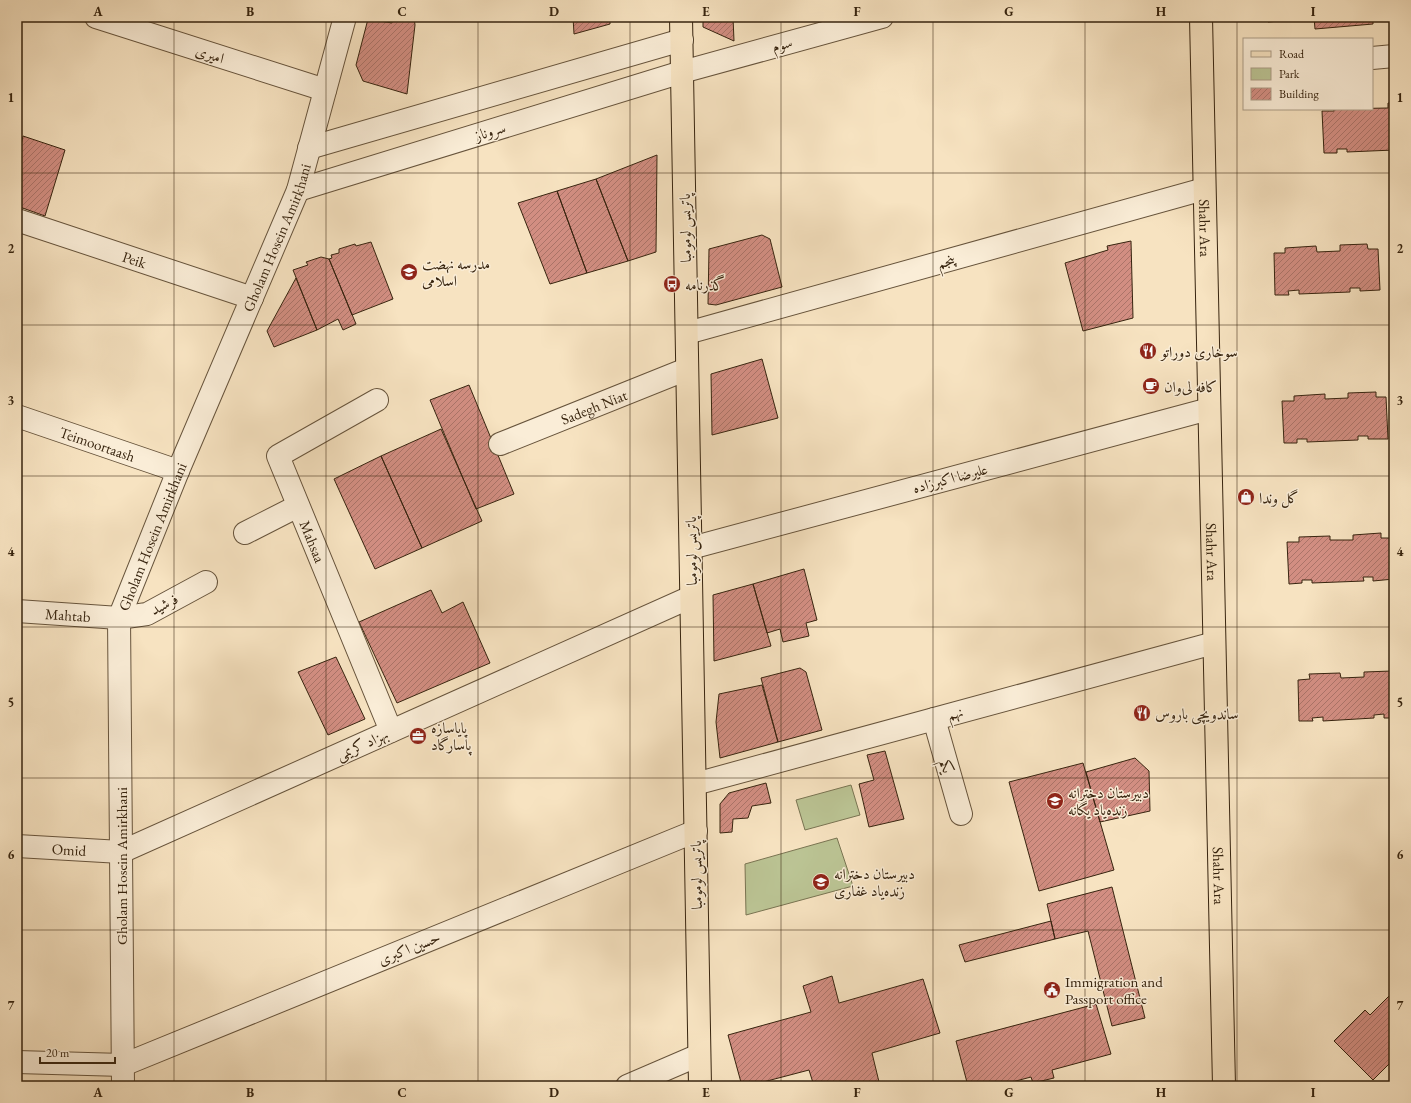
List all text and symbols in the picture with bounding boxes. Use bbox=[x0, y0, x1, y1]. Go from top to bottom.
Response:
text: A bbox=[92, 3, 103, 20]
text: B bbox=[246, 3, 254, 20]
text: C bbox=[397, 3, 407, 20]
text: D bbox=[549, 3, 559, 20]
text: E bbox=[702, 3, 710, 20]
text: F bbox=[853, 3, 861, 20]
text: G bbox=[1004, 3, 1014, 20]
text: H bbox=[1156, 3, 1167, 20]
text: I bbox=[1311, 3, 1316, 20]
street label: سوم bbox=[770, 32, 795, 60]
legend bbox=[1243, 38, 1373, 110]
street label: امیری bbox=[193, 41, 227, 67]
text: Road bbox=[1279, 46, 1305, 62]
text: Park bbox=[1279, 66, 1300, 82]
text: Building bbox=[1279, 86, 1320, 102]
text: 1 bbox=[8, 89, 15, 106]
text: 1 bbox=[1397, 89, 1404, 106]
street label: سروناز bbox=[470, 117, 508, 146]
street label: Gholam Hosein Amirkhani bbox=[238, 161, 314, 314]
street label: پاتریس لومومبا bbox=[675, 192, 697, 263]
street label: Shahr Ara bbox=[1195, 199, 1216, 257]
text: 2 bbox=[8, 240, 15, 257]
text: 2 bbox=[1397, 240, 1404, 257]
street label: Peik bbox=[120, 246, 150, 272]
street label: پنجم bbox=[935, 249, 960, 277]
place label: مدرسه نهضت اسلامی bbox=[422, 254, 490, 290]
school or university icon: مدرسه نهضت اسلامی bbox=[399, 262, 419, 282]
bus stop icon: گذرنامه bbox=[662, 274, 682, 294]
place label: گذرنامه bbox=[685, 274, 725, 294]
restaurant icon: سوخاری دوراتو bbox=[1138, 341, 1158, 361]
place label: سوخاری دوراتو bbox=[1159, 342, 1238, 361]
cafe icon: کافه لی‌وان bbox=[1141, 376, 1161, 396]
place label: کافه لی‌وان bbox=[1164, 377, 1217, 396]
street label: Sadegh Niat bbox=[558, 384, 630, 428]
text: 3 bbox=[8, 392, 15, 409]
text: 3 bbox=[1397, 392, 1404, 409]
street label: Teimoortaash bbox=[57, 422, 138, 465]
street label: Gholam Hosein Amirkhani bbox=[113, 459, 190, 613]
street label: علیرضا اکبرزاده bbox=[910, 459, 990, 497]
shop icon: گل وندا bbox=[1236, 487, 1256, 507]
place label: گل وندا bbox=[1259, 488, 1299, 508]
street label: پاتریس لومومبا bbox=[681, 515, 703, 586]
street label: Mahsaa bbox=[296, 517, 330, 565]
street label: Shahr Ara bbox=[1202, 523, 1223, 581]
text: 4 bbox=[8, 543, 15, 560]
text: 4 bbox=[1397, 543, 1404, 560]
street label: فرشید bbox=[147, 589, 182, 620]
street label: Mahtab bbox=[45, 603, 91, 626]
text: 5 bbox=[8, 694, 14, 711]
text: 5 bbox=[1397, 694, 1403, 711]
street label: نهم bbox=[945, 702, 966, 729]
restaurant icon: ساندویچی باروس bbox=[1132, 703, 1152, 723]
place label: ساندویچی باروس bbox=[1155, 704, 1239, 725]
place label: پایاسازه پاسارگاد bbox=[431, 718, 473, 756]
street label: بهزاد کریمی bbox=[333, 724, 392, 766]
office icon: پایاسازه پاسارگاد bbox=[408, 726, 428, 746]
street label: یکم bbox=[931, 757, 958, 777]
place label: دبیرستان دخترانه زنده‌یاد یگانه bbox=[1068, 783, 1149, 819]
street label: Gholam Hosein Amirkhani bbox=[112, 787, 131, 945]
school or university icon: دبیرستان دخترانه زنده‌یاد یگانه bbox=[1045, 791, 1065, 811]
street label: Omid bbox=[51, 839, 87, 859]
street label: پاتریس لومومبا bbox=[686, 839, 708, 910]
text: 6 bbox=[8, 846, 15, 863]
text: 6 bbox=[1397, 846, 1404, 863]
street label: Shahr Ara bbox=[1209, 847, 1230, 905]
place label: دبیرستان دخترانه زنده‌یاد غفاری bbox=[834, 864, 915, 900]
school or university icon: دبیرستان دخترانه زنده‌یاد غفاری bbox=[811, 872, 831, 892]
street label: حسین اکبری bbox=[375, 927, 443, 969]
place label: Immigration and Passport office bbox=[1065, 972, 1163, 1008]
public building icon: Immigration and Passport office bbox=[1042, 980, 1062, 1000]
text: 7 bbox=[8, 997, 15, 1014]
text: 7 bbox=[1397, 997, 1404, 1014]
scale bar bbox=[40, 1039, 115, 1065]
text: 20 m bbox=[46, 1045, 70, 1061]
text: A bbox=[92, 1084, 103, 1101]
text: B bbox=[246, 1084, 254, 1101]
text: C bbox=[397, 1084, 407, 1101]
text: D bbox=[549, 1084, 559, 1101]
text: E bbox=[702, 1084, 710, 1101]
text: F bbox=[853, 1084, 861, 1101]
text: G bbox=[1004, 1084, 1014, 1101]
text: H bbox=[1156, 1084, 1167, 1101]
text: I bbox=[1311, 1084, 1316, 1101]

